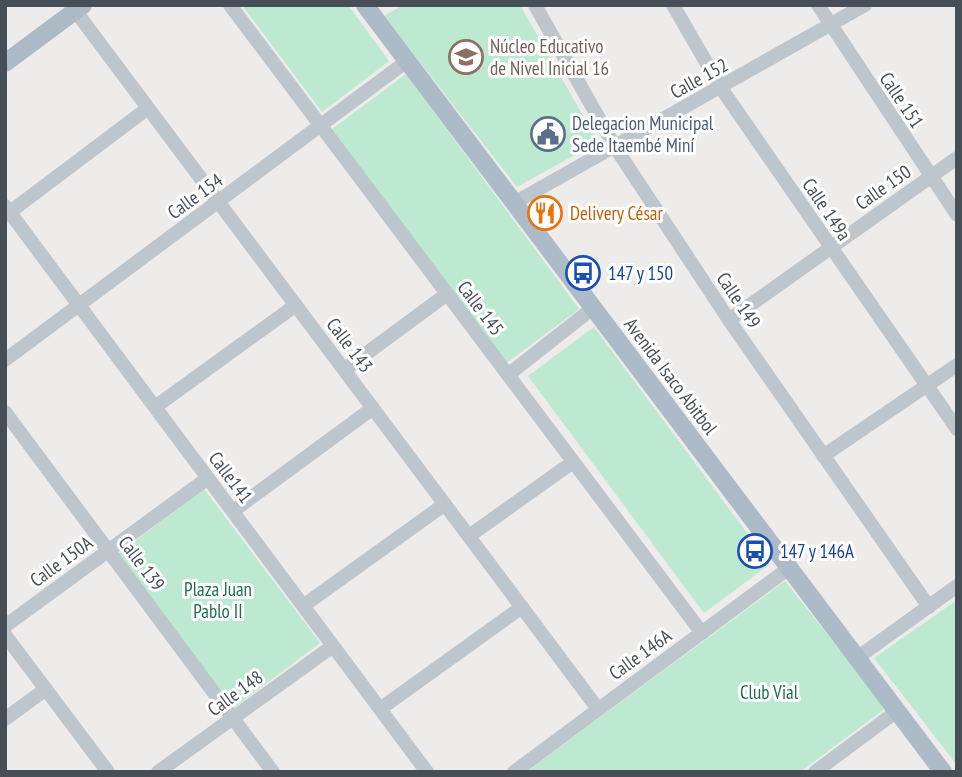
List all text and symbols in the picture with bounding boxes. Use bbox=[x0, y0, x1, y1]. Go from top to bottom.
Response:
place label: Núcleo Educativo de Nivel Inicial 16 bbox=[490, 34, 609, 80]
school or university icon: Núcleo Educativo de Nivel Inicial 16 bbox=[447, 38, 485, 76]
street label: Calle 152 bbox=[666, 52, 732, 104]
street label: Calle 151 bbox=[875, 67, 929, 133]
place label: Delegacion Municipal Sede Itaembé Miní bbox=[572, 111, 714, 157]
public building icon: Delegacion Municipal Sede Itaembé Miní bbox=[529, 115, 567, 153]
street label: Calle 150 bbox=[851, 159, 915, 215]
street label: Calle 154 bbox=[163, 168, 228, 224]
street label: Calle 149a bbox=[797, 173, 857, 245]
restaurant icon: Delivery César bbox=[526, 194, 564, 232]
place label: Delivery César bbox=[570, 201, 663, 225]
bus stop icon: 147 y 150 bbox=[564, 254, 602, 292]
place label: 147 y 150 bbox=[608, 261, 673, 285]
street label: Calle 149 bbox=[712, 267, 766, 333]
street label: Calle 145 bbox=[453, 276, 509, 340]
street label: Calle 143 bbox=[322, 313, 378, 377]
street label: Avenida Isaco Abitbol bbox=[619, 313, 723, 440]
street label: Calle141 bbox=[204, 446, 258, 508]
street label: Calle 150A bbox=[25, 530, 97, 592]
street label: Calle 139 bbox=[114, 531, 170, 595]
bus stop icon: 147 y 146A bbox=[736, 532, 774, 570]
place label: 147 y 146A bbox=[780, 539, 854, 563]
park label: Plaza Juan Pablo II bbox=[184, 577, 252, 623]
street label: Calle 146A bbox=[604, 623, 676, 685]
street label: Calle 148 bbox=[203, 665, 267, 721]
park label: Club Vial bbox=[740, 680, 799, 704]

